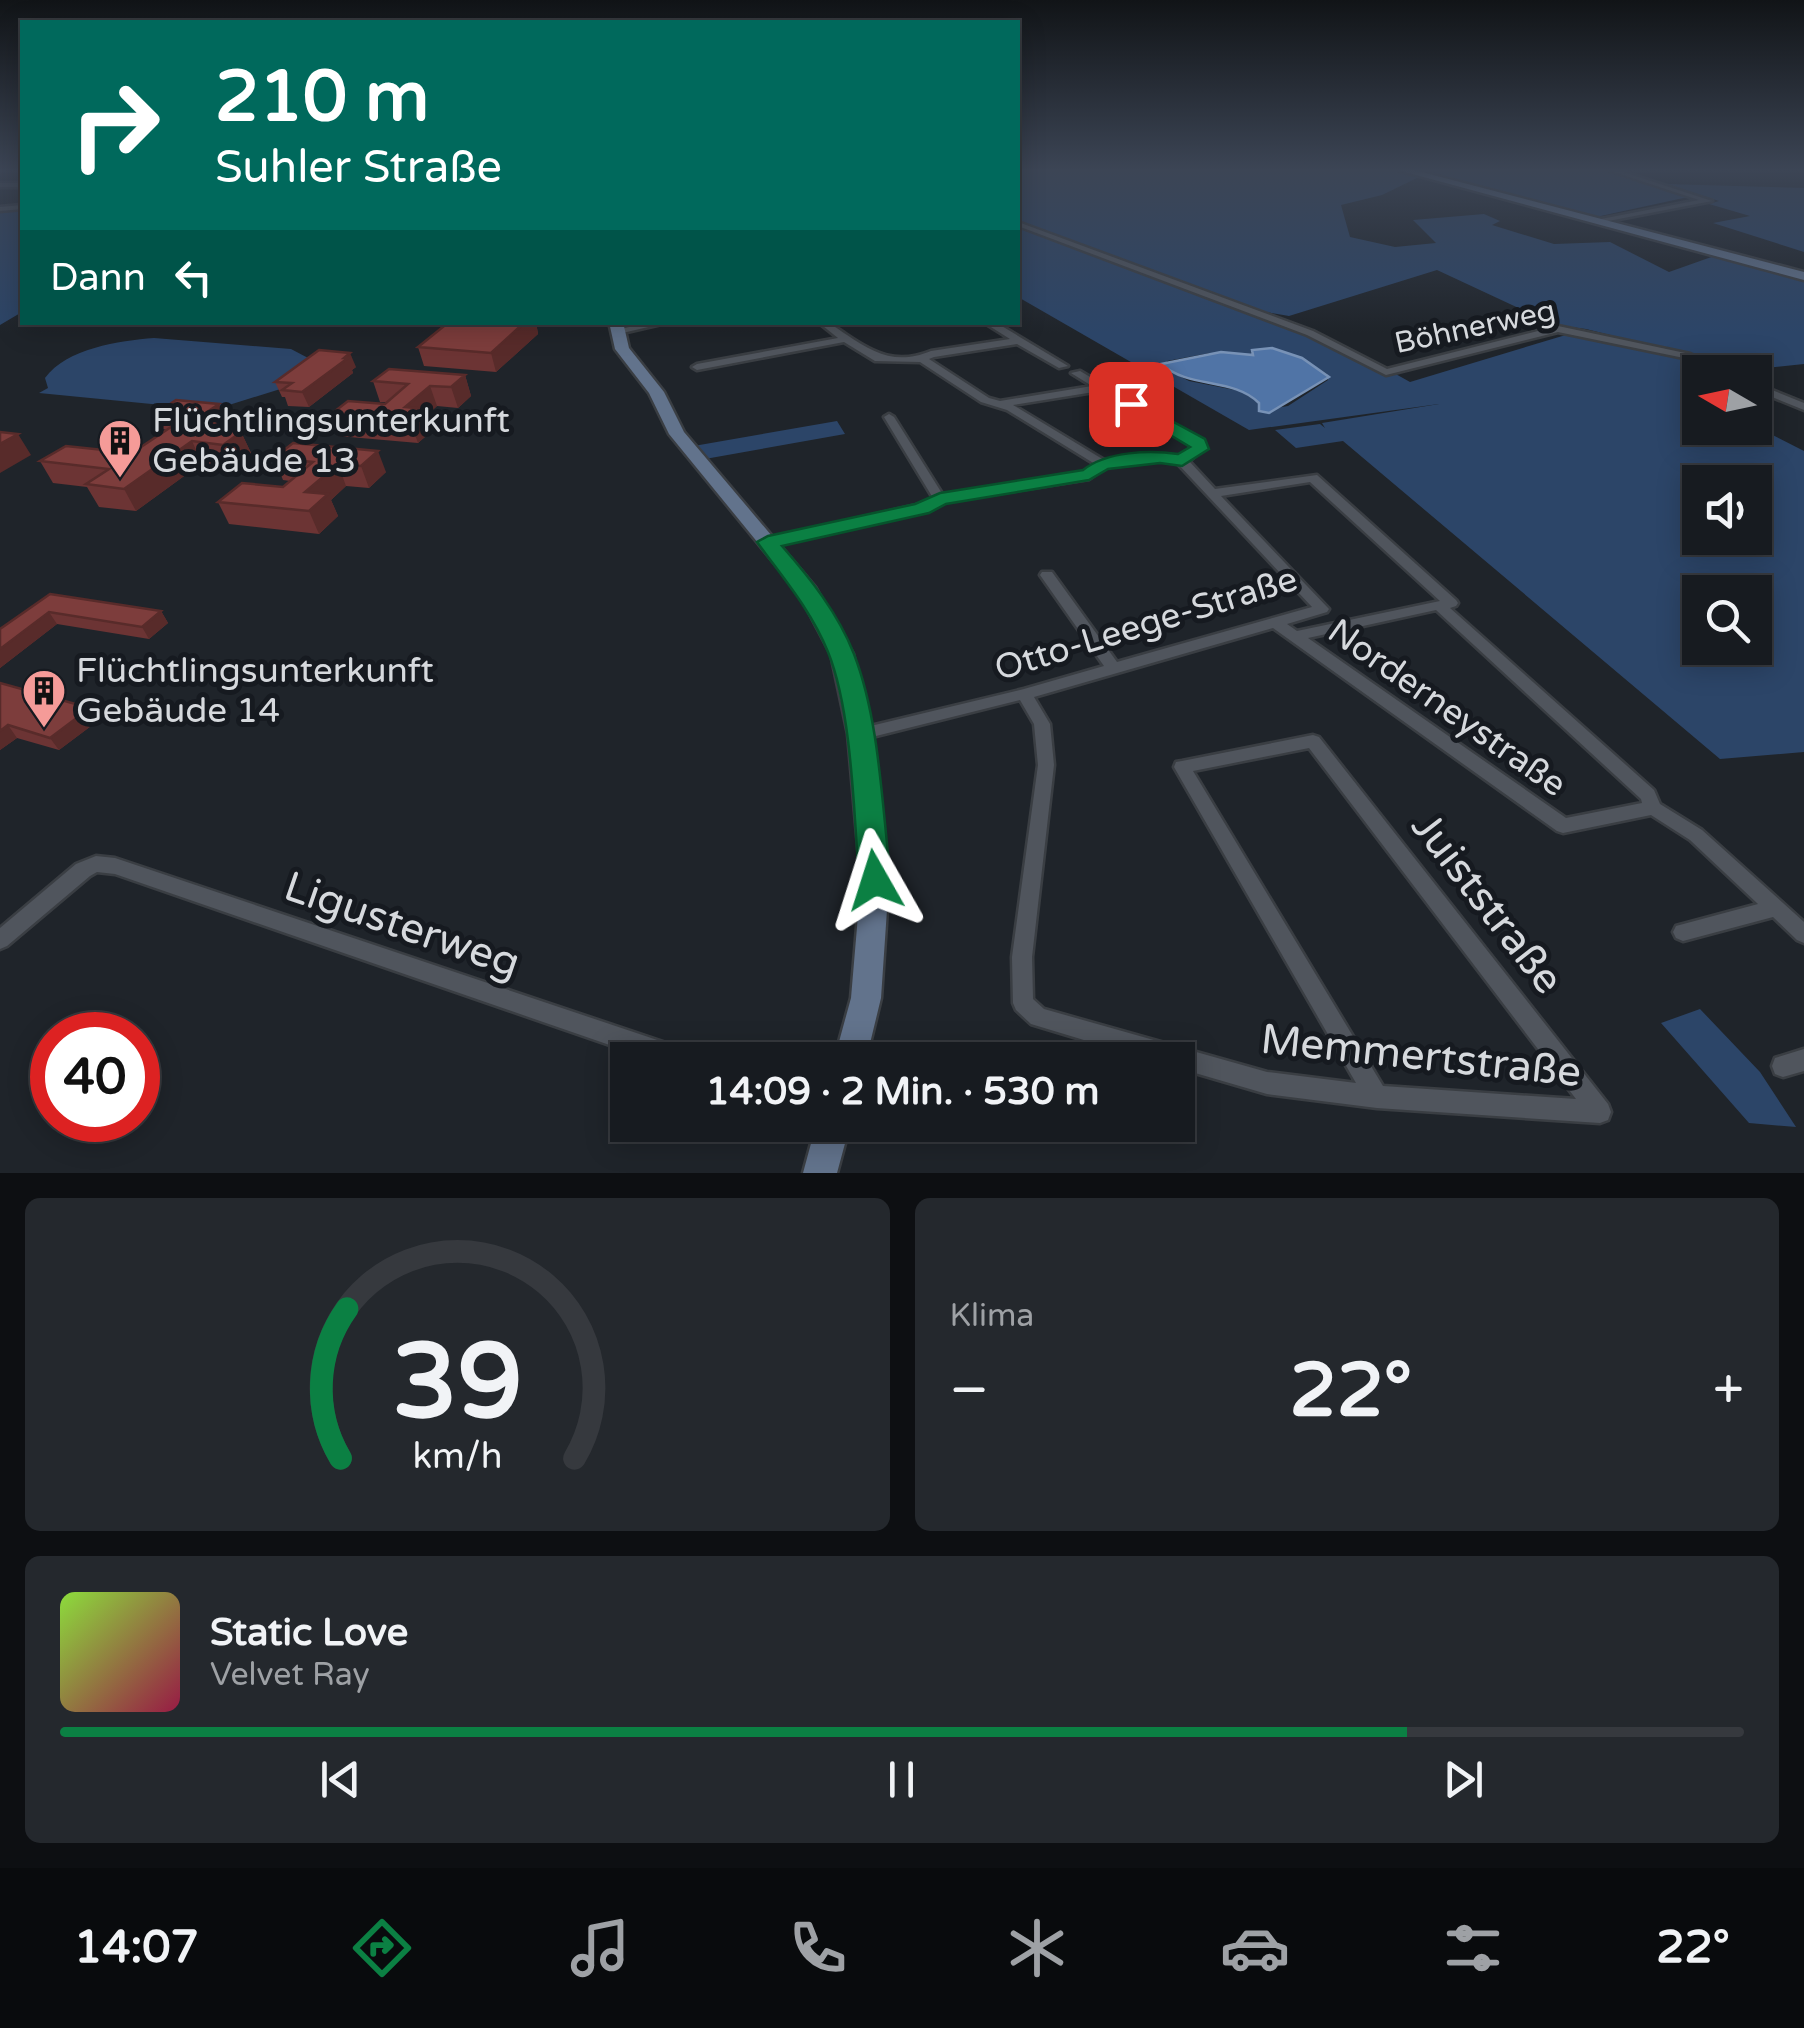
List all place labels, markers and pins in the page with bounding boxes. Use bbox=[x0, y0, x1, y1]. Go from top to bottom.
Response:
pin bbox=[1089, 362, 1174, 447]
place label: Flüchtlingsunterkunft Gebäude 13 bbox=[152, 400, 510, 482]
building icon: Flüchtlingsunterkunft Gebäude 13 bbox=[97, 418, 143, 479]
place label: Flüchtlingsunterkunft Gebäude 14 bbox=[76, 650, 434, 732]
building icon: Flüchtlingsunterkunft Gebäude 14 bbox=[21, 668, 67, 729]

